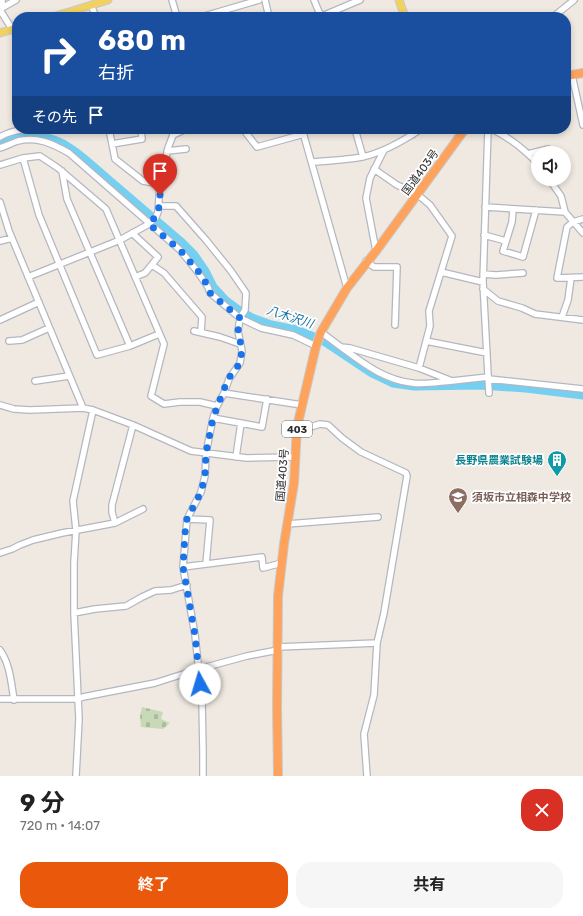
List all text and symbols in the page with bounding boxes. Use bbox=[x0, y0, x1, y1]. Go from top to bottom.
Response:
text: 680 m bbox=[98, 24, 186, 57]
icon: right bbox=[32, 28, 84, 80]
text: 右折 bbox=[98, 62, 134, 84]
icon: arrive bbox=[85, 104, 107, 126]
text: その先 bbox=[32, 108, 77, 126]
map controls bbox=[531, 146, 571, 186]
button: sound bbox=[531, 146, 571, 186]
street label: 国道403号 bbox=[399, 147, 441, 198]
pin bbox=[143, 154, 177, 195]
icon: arrive bbox=[149, 160, 171, 182]
water label: 八木沢川 bbox=[265, 303, 317, 332]
road number: 403 bbox=[282, 421, 312, 437]
street label: 国道403号 bbox=[274, 448, 291, 502]
building icon: 長野県農業試験場 bbox=[546, 449, 568, 477]
place label: 長野県農業試験場 bbox=[455, 454, 543, 467]
school or university icon: 須坂市立相森中学校 bbox=[447, 486, 469, 514]
place label: 須坂市立相森中学校 bbox=[472, 491, 571, 504]
position arrow bbox=[179, 663, 221, 705]
text: 9 分 bbox=[20, 789, 65, 817]
button: close bbox=[521, 789, 563, 831]
text: 720 m · 14:07 bbox=[20, 818, 100, 833]
button: 終了 bbox=[20, 862, 288, 908]
button: 共有 bbox=[296, 862, 563, 908]

